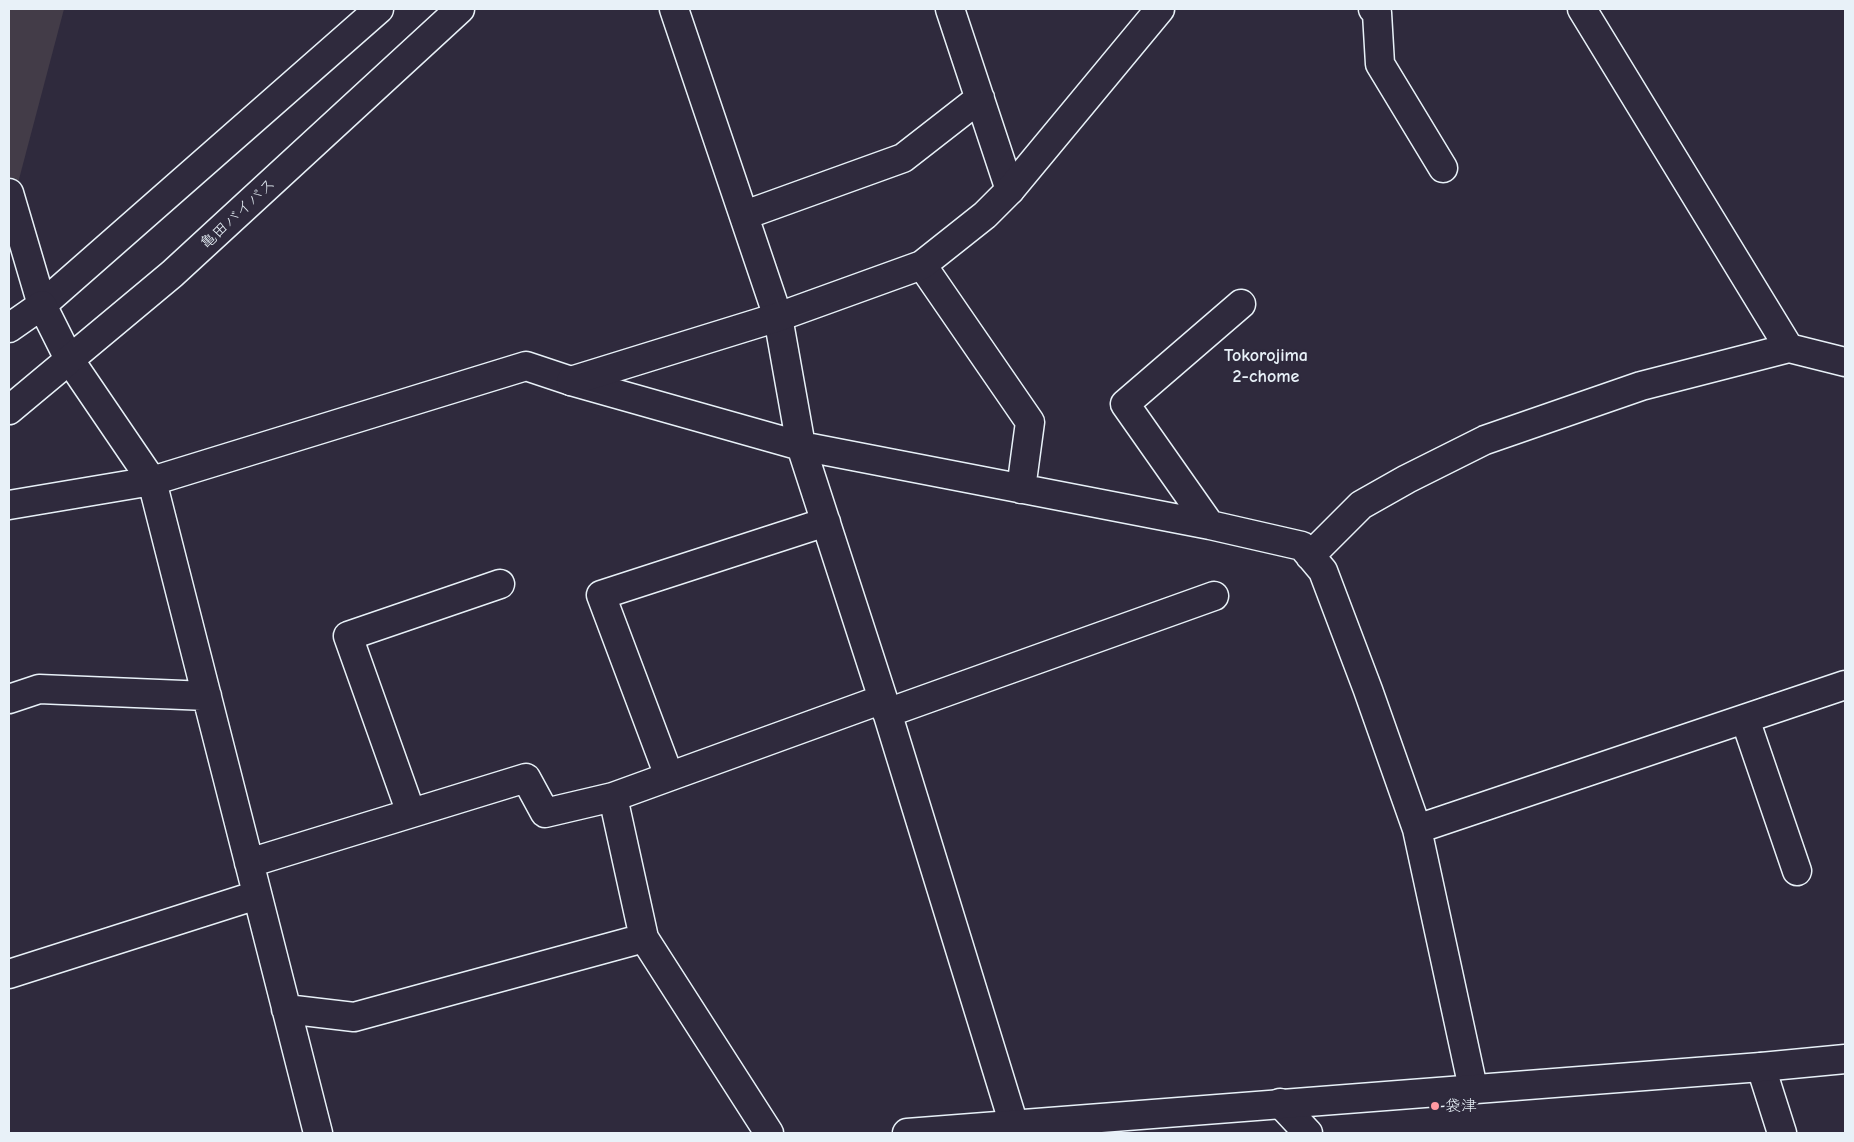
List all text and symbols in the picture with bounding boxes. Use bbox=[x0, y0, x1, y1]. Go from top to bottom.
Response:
street label: 亀田バイパス bbox=[196, 174, 280, 254]
district label: Tokorojima 2-chome bbox=[1224, 345, 1308, 388]
place label: 袋津 bbox=[1445, 1096, 1477, 1116]
marker: 袋津 bbox=[1429, 1100, 1441, 1112]

